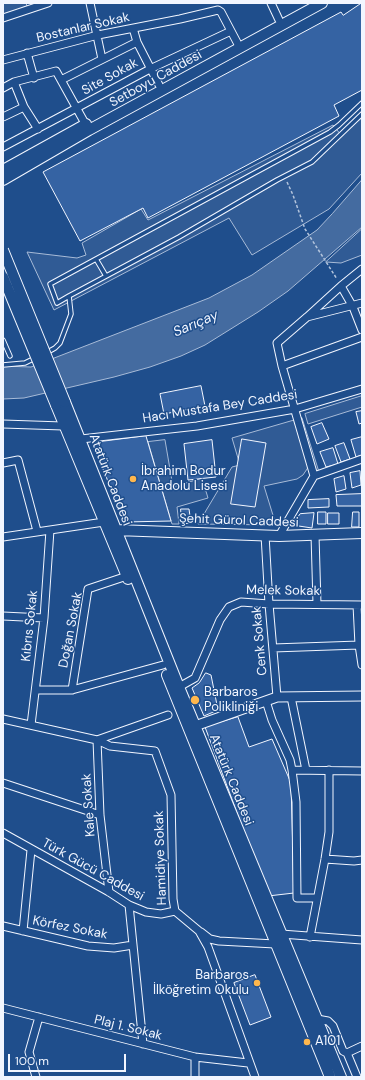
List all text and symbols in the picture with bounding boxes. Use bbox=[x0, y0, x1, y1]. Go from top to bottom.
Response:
street label: Bostanlar Sokak bbox=[35, 10, 131, 46]
street label: Setboyu Caddesi bbox=[107, 47, 205, 111]
street label: Site Sokak bbox=[79, 55, 141, 99]
water label: Sarıçay bbox=[171, 307, 221, 341]
street label: Hacı Mustafa Bey Caddesi bbox=[141, 387, 299, 427]
street label: Atatürk Caddesi bbox=[85, 432, 135, 528]
place label: İbrahim Bodur Anadolu Lisesi bbox=[141, 464, 227, 495]
marker: İbrahim Bodur Anadolu Lisesi bbox=[128, 474, 138, 484]
street label: Şehit Gürol Caddesi bbox=[179, 511, 299, 531]
street label: Melek Sokak bbox=[246, 583, 320, 599]
street label: Kıbrıs Sokak bbox=[18, 590, 42, 662]
street label: Doğan Sokak bbox=[56, 591, 86, 669]
street label: Cenk Sokak bbox=[249, 606, 271, 676]
place label: Barbaros Polikliniği bbox=[204, 685, 258, 716]
marker: Barbaros Polikliniği bbox=[189, 694, 201, 706]
street label: Atatürk Caddesi bbox=[206, 732, 256, 828]
street label: Kale Sokak bbox=[79, 773, 99, 837]
street label: Hamidiye Sokak bbox=[152, 810, 170, 906]
street label: Türk Gücü Caddesi bbox=[39, 835, 147, 905]
street label: Körfez Sokak bbox=[31, 913, 109, 943]
place label: Barbaros İlköğretim Okulu bbox=[153, 968, 249, 999]
marker: Barbaros İlköğretim Okulu bbox=[252, 978, 262, 988]
street label: Plaj 1. Sokak bbox=[92, 1012, 164, 1044]
place label: A101 bbox=[315, 1034, 340, 1050]
marker: A101 bbox=[302, 1037, 312, 1047]
scale bar bbox=[10, 1046, 128, 1072]
text: 100 m bbox=[15, 1053, 49, 1069]

